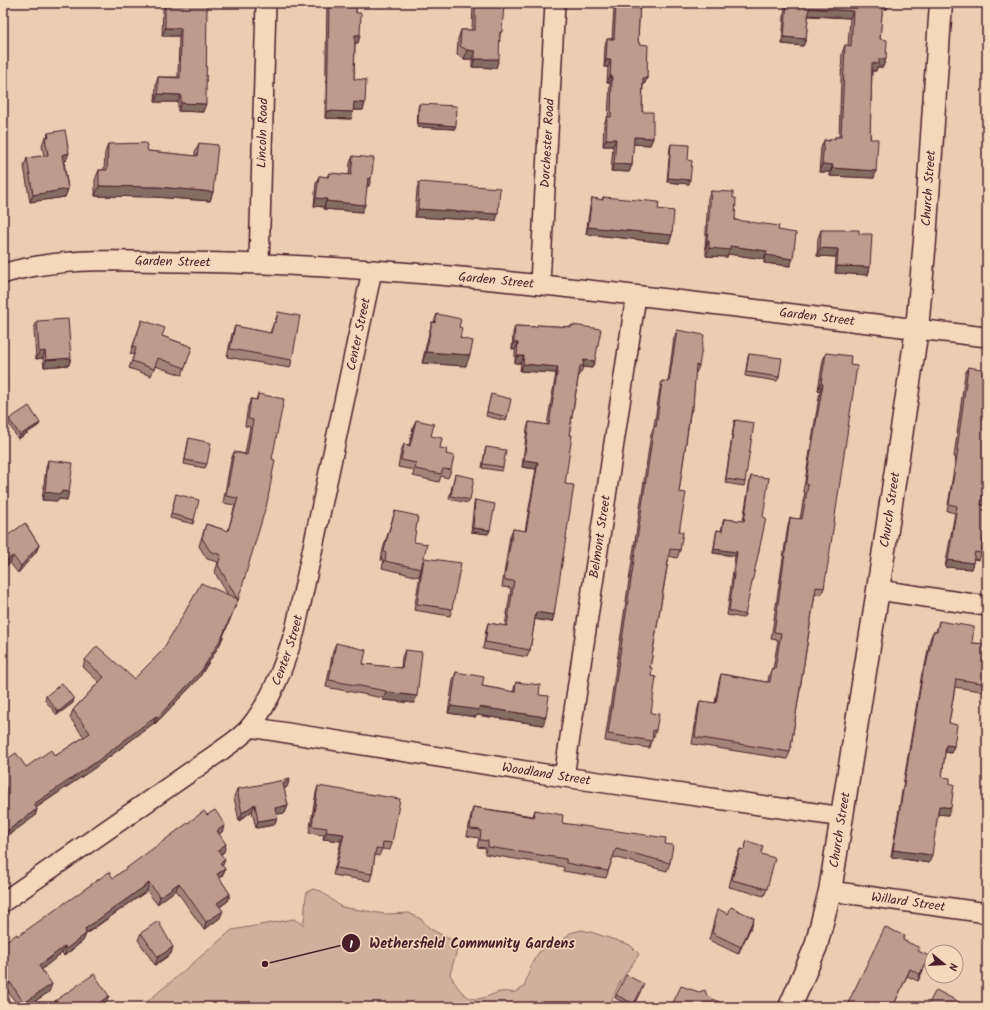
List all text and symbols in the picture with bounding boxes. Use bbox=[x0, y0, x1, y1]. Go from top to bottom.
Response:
street label: Lincoln Road bbox=[251, 97, 274, 168]
street label: Dorchester Road bbox=[535, 98, 560, 188]
street label: Church Street bbox=[915, 148, 942, 227]
street label: Garden Street bbox=[135, 250, 212, 273]
street label: Garden Street bbox=[457, 266, 536, 295]
street label: Center Street bbox=[340, 295, 377, 373]
street label: Garden Street bbox=[778, 302, 857, 332]
street label: Church Street bbox=[874, 470, 906, 549]
street label: Belmont Street bbox=[583, 493, 617, 580]
street label: Center Street bbox=[266, 612, 309, 689]
street label: Woodland Street bbox=[500, 757, 593, 791]
street label: Church Street bbox=[823, 790, 856, 869]
street label: Willard Street bbox=[870, 886, 948, 918]
callout: Wethersfield Community Gardens bbox=[341, 930, 582, 956]
text: Wethersfield Community Gardens bbox=[369, 933, 575, 955]
text: 1 bbox=[349, 935, 353, 954]
north arrow bbox=[924, 944, 964, 984]
text: N bbox=[943, 961, 962, 973]

